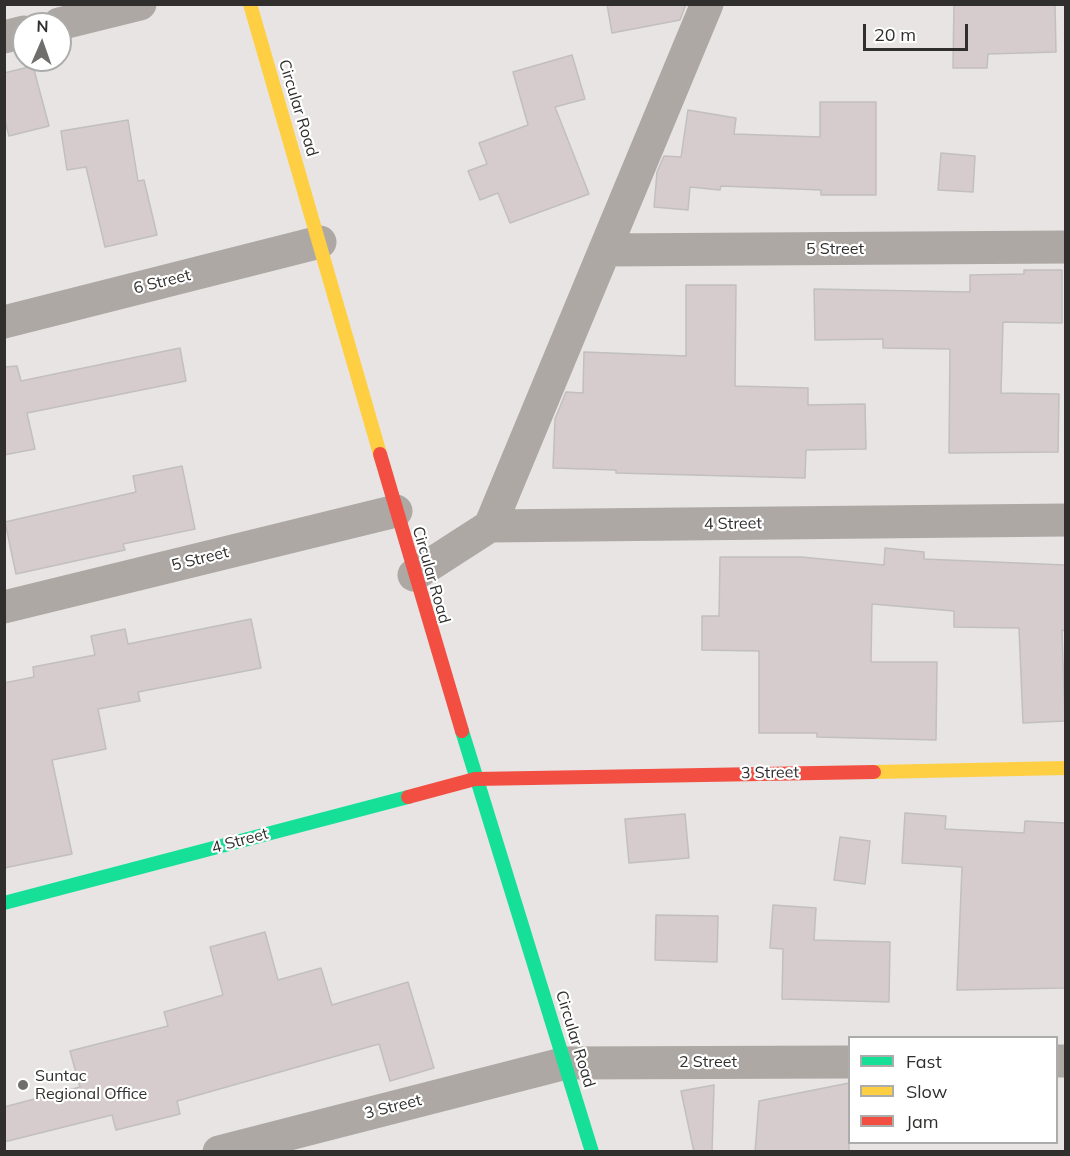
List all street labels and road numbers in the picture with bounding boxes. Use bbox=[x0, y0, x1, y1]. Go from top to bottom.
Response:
street label: Circular Road bbox=[274, 57, 322, 159]
street label: 5 Street bbox=[806, 239, 864, 259]
street label: 6 Street bbox=[132, 266, 192, 298]
street label: 4 Street bbox=[704, 514, 762, 534]
street label: Circular Road bbox=[408, 524, 454, 626]
street label: 5 Street bbox=[170, 543, 230, 575]
street label: 3 Street bbox=[741, 763, 799, 783]
street label: 4 Street bbox=[209, 824, 271, 858]
street label: Circular Road bbox=[551, 988, 599, 1090]
street label: 2 Street bbox=[679, 1052, 737, 1072]
street label: 3 Street bbox=[363, 1091, 423, 1123]

